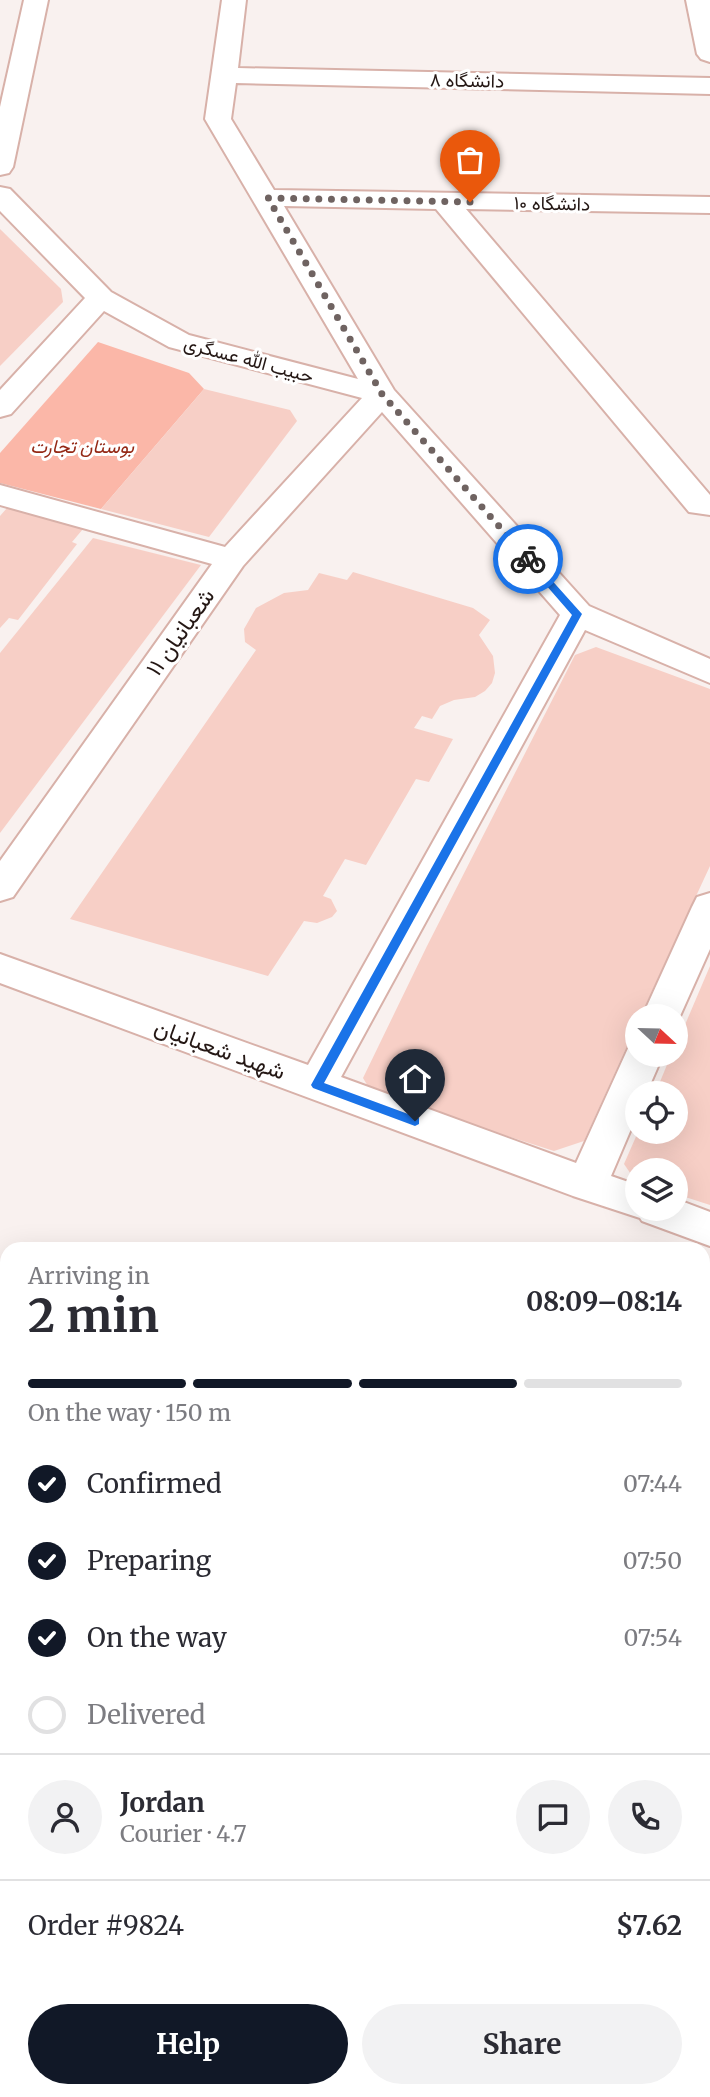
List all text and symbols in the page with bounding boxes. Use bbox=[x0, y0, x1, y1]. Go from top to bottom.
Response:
street label: دانشگاه ۸ bbox=[430, 67, 504, 93]
pin bbox=[440, 130, 500, 202]
icon: bag bbox=[451, 141, 489, 179]
street label: دانشگاه ۱۰ bbox=[514, 190, 590, 216]
street label: حبیب الله عسگری bbox=[182, 330, 316, 388]
park label: بوستان تجارت bbox=[30, 434, 135, 458]
courier bbox=[493, 524, 563, 594]
icon: bike bbox=[509, 540, 547, 578]
street label: شعبانیان ۱۱ bbox=[139, 582, 220, 681]
north arrow bbox=[625, 1004, 688, 1068]
map controls bbox=[625, 1004, 688, 1221]
street label: شهید شعبانیان bbox=[150, 1011, 290, 1087]
pin bbox=[385, 1049, 445, 1121]
icon: home bbox=[396, 1060, 434, 1098]
button: locate bbox=[625, 1081, 688, 1144]
button: layers bbox=[625, 1158, 688, 1221]
text: Arriving in bbox=[28, 1261, 150, 1290]
text: 08:09–08:14 bbox=[526, 1285, 682, 1318]
text: 2 min bbox=[28, 1287, 159, 1345]
text: On the way · 150 m bbox=[28, 1398, 231, 1427]
icon: check bbox=[28, 1465, 66, 1503]
text: Confirmed bbox=[87, 1467, 222, 1500]
text: 07:44 bbox=[623, 1469, 682, 1498]
icon: check bbox=[28, 1542, 66, 1580]
text: Preparing bbox=[87, 1544, 211, 1577]
text: 07:50 bbox=[623, 1546, 682, 1575]
icon: check bbox=[28, 1619, 66, 1657]
text: On the way bbox=[87, 1621, 227, 1654]
text: 07:54 bbox=[623, 1623, 682, 1652]
text: Delivered bbox=[87, 1698, 206, 1731]
button: person bbox=[28, 1780, 102, 1854]
button: chat bbox=[516, 1780, 590, 1854]
button: phone bbox=[608, 1780, 682, 1854]
text: Jordan bbox=[120, 1786, 205, 1819]
text: Courier · 4.7 bbox=[120, 1819, 247, 1848]
text: Order #9824 bbox=[28, 1909, 184, 1942]
text: $7.62 bbox=[616, 1909, 682, 1942]
button: Help bbox=[28, 2004, 348, 2084]
button: Share bbox=[362, 2004, 682, 2084]

